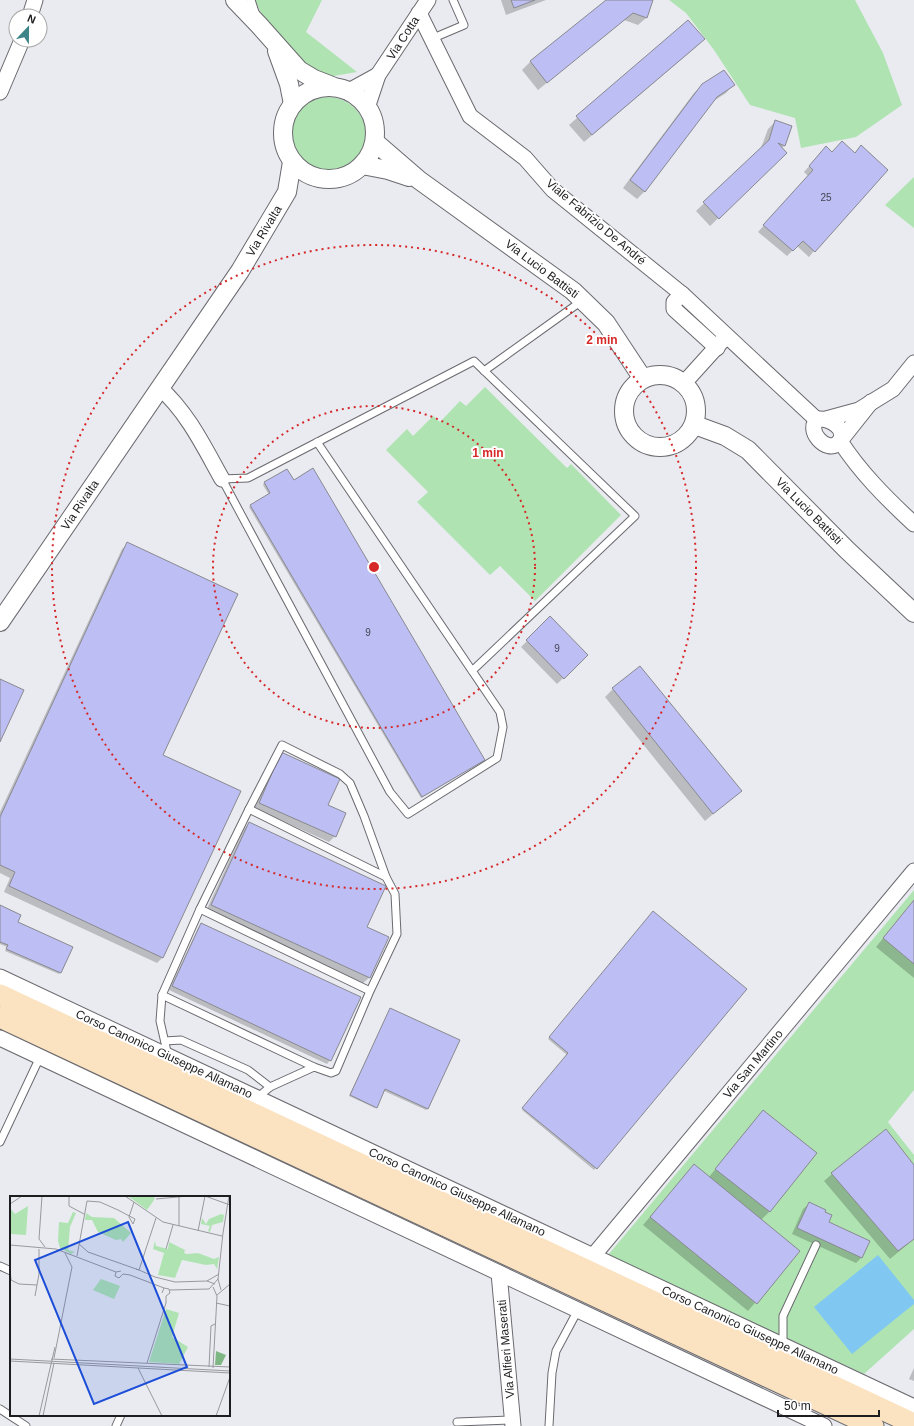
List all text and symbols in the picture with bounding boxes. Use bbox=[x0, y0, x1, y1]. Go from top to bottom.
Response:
north arrow bbox=[8, 8, 48, 48]
text: N bbox=[26, 12, 38, 26]
street label: Via Cotta bbox=[384, 13, 422, 62]
street label: Viale Fabrizio De André bbox=[543, 176, 649, 268]
house number: 25 bbox=[820, 192, 832, 203]
street label: Via Rivalta bbox=[243, 203, 285, 259]
street label: Via Lucio Battisti bbox=[502, 237, 582, 301]
text: 2 min bbox=[586, 333, 618, 347]
text: 1 min bbox=[472, 446, 504, 460]
street label: Via Lucio Battisti bbox=[773, 475, 845, 547]
street label: Via Rivalta bbox=[58, 477, 102, 533]
centre of rings bbox=[367, 560, 381, 574]
house number: 9 bbox=[365, 627, 371, 638]
house number: 9 bbox=[554, 643, 560, 654]
street label: Corso Canonico Giuseppe Allamano bbox=[73, 1007, 255, 1101]
street label: Via San Martino bbox=[720, 1027, 786, 1101]
street label: Corso Canonico Giuseppe Allamano bbox=[366, 1145, 548, 1239]
inset map bbox=[10, 1196, 230, 1416]
street label: Corso Canonico Giuseppe Allamano bbox=[659, 1283, 841, 1377]
street label: Via Alfieri Maserati bbox=[495, 1299, 517, 1399]
scale bar bbox=[778, 1392, 879, 1418]
text: 50 m bbox=[784, 1399, 811, 1413]

